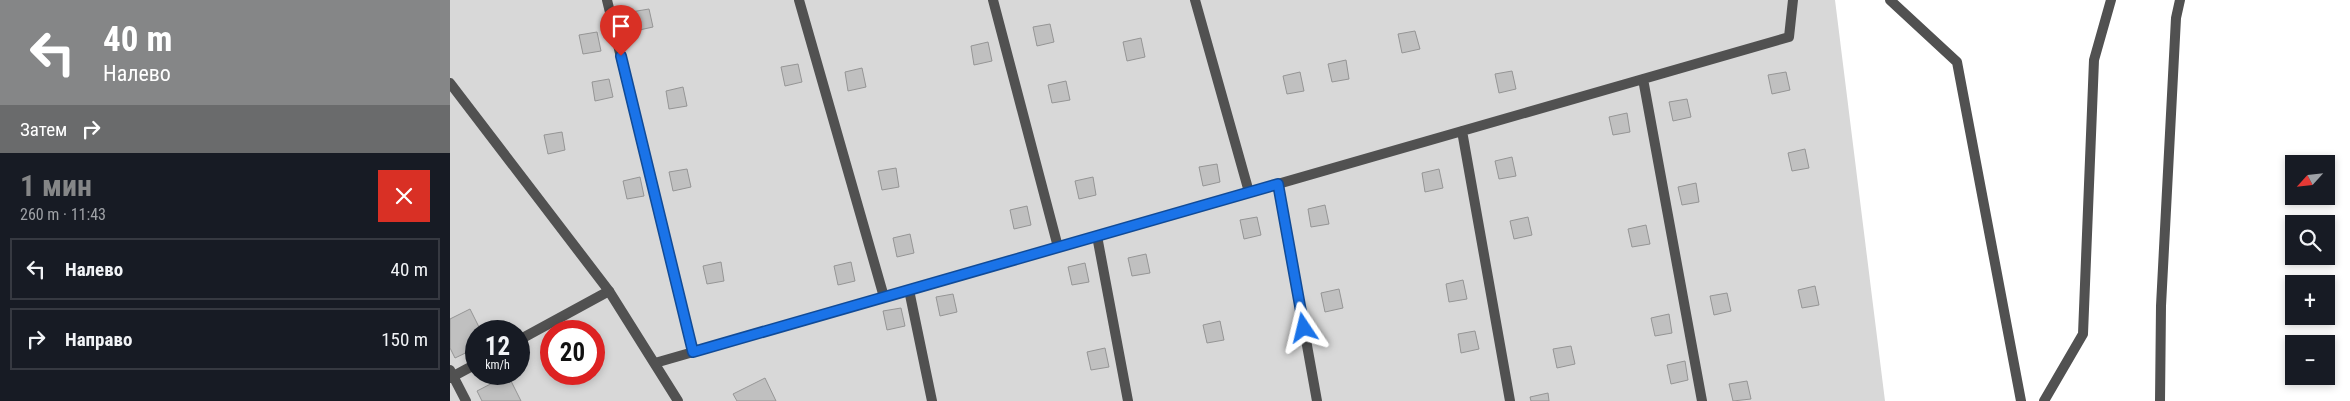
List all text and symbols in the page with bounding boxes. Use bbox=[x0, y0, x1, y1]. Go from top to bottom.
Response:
pin bbox=[600, 5, 642, 56]
icon: arrive bbox=[607, 12, 635, 40]
text: 40 m bbox=[103, 19, 172, 60]
icon: left bbox=[20, 20, 85, 85]
text: Налево bbox=[103, 61, 171, 86]
icon: right bbox=[77, 115, 105, 143]
text: Затем bbox=[20, 118, 67, 141]
north arrow bbox=[2285, 155, 2335, 205]
map controls bbox=[2285, 155, 2335, 385]
text: 1 мин bbox=[20, 168, 92, 203]
button: close bbox=[378, 170, 430, 222]
text: 260 m · 11:43 bbox=[20, 205, 106, 224]
button: search bbox=[2285, 215, 2335, 265]
icon: left bbox=[22, 255, 50, 283]
text: Налево bbox=[65, 258, 123, 281]
text: 40 m bbox=[391, 258, 428, 281]
button: + bbox=[2285, 275, 2335, 325]
position arrow bbox=[1277, 301, 1329, 353]
speed limit sign: 20 bbox=[540, 320, 605, 385]
icon: right bbox=[22, 325, 50, 353]
text: Направо bbox=[65, 328, 132, 351]
text: 150 m bbox=[381, 328, 428, 351]
text: 12 bbox=[485, 332, 510, 361]
button: − bbox=[2285, 335, 2335, 385]
text: km/h bbox=[485, 358, 510, 372]

